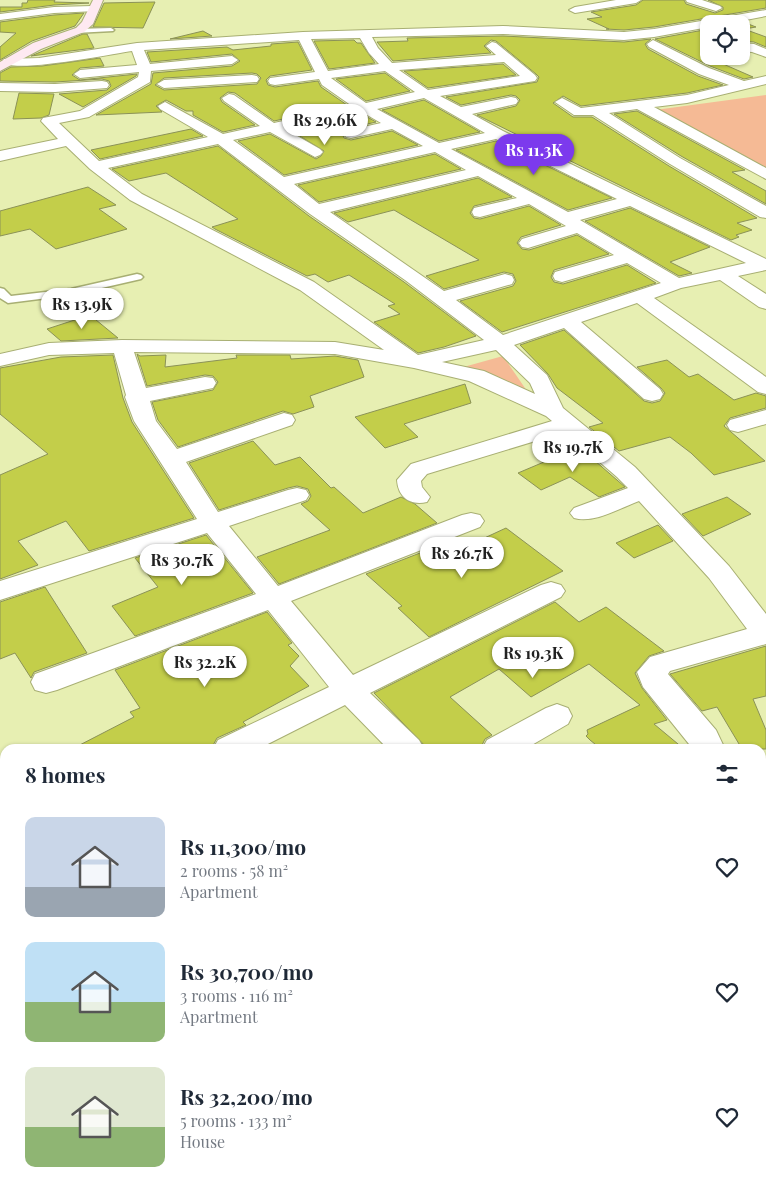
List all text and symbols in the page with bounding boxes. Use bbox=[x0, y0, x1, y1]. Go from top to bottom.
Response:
map controls bbox=[700, 15, 750, 65]
button: locate bbox=[700, 15, 750, 65]
pin: Rs 29.6K bbox=[273, 104, 377, 146]
text: Rs 29.6K bbox=[293, 109, 357, 130]
pin: Rs 11.3K bbox=[482, 134, 586, 176]
text: Rs 11.3K bbox=[505, 139, 563, 160]
pin: Rs 13.9K bbox=[30, 288, 134, 330]
text: Rs 13.9K bbox=[52, 293, 112, 314]
pin: Rs 19.7K bbox=[521, 430, 625, 473]
text: Rs 19.7K bbox=[543, 436, 603, 457]
pin: Rs 26.7K bbox=[410, 536, 514, 579]
text: Rs 26.7K bbox=[431, 542, 493, 563]
pin: Rs 30.7K bbox=[130, 544, 234, 586]
text: Rs 30.7K bbox=[151, 549, 213, 570]
pin: Rs 19.3K bbox=[481, 636, 585, 679]
text: Rs 19.3K bbox=[503, 642, 563, 663]
pin: Rs 32.2K bbox=[153, 646, 257, 688]
text: Rs 32.2K bbox=[174, 651, 236, 672]
text: 8 homes bbox=[25, 760, 105, 788]
icon: filters bbox=[713, 760, 741, 788]
text: Rs 11,300/mo bbox=[180, 832, 306, 860]
icon: home bbox=[65, 837, 125, 897]
icon: heart bbox=[713, 853, 741, 881]
text: 2 rooms · 58 m² bbox=[180, 860, 288, 881]
text: Apartment bbox=[180, 881, 258, 902]
text: Rs 30,700/mo bbox=[180, 957, 313, 985]
icon: home bbox=[65, 962, 125, 1022]
icon: heart bbox=[713, 978, 741, 1006]
text: 3 rooms · 116 m² bbox=[180, 985, 293, 1006]
text: Apartment bbox=[180, 1006, 258, 1027]
text: Rs 32,200/mo bbox=[180, 1082, 313, 1110]
icon: home bbox=[65, 1087, 125, 1147]
icon: heart bbox=[713, 1103, 741, 1131]
text: 5 rooms · 133 m² bbox=[180, 1110, 292, 1131]
text: House bbox=[180, 1131, 225, 1152]

